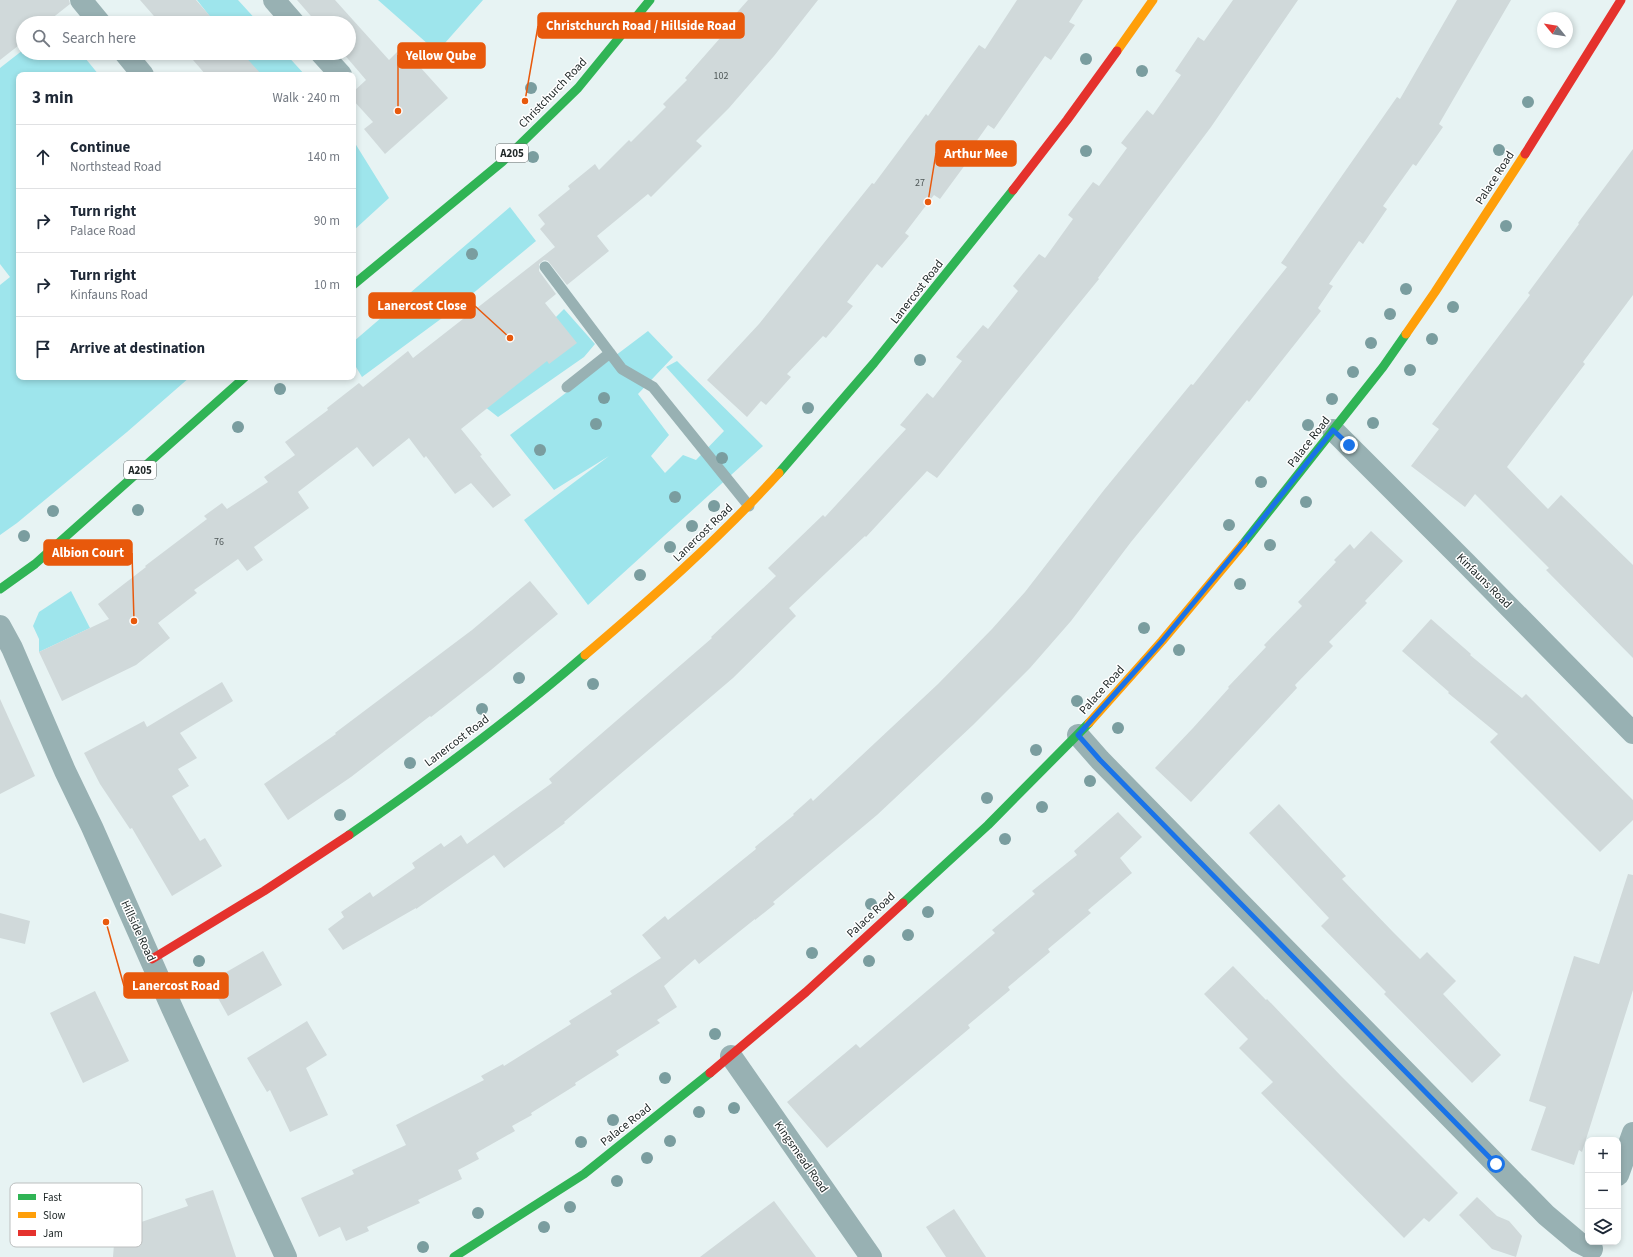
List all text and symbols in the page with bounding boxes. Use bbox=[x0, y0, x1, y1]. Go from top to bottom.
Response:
north arrow bbox=[1537, 12, 1573, 48]
callout: Christchurch Road / Hillside Road bbox=[538, 13, 744, 38]
search box bbox=[16, 16, 356, 60]
text: Christchurch Road / Hillside Road bbox=[546, 17, 736, 35]
icon: search bbox=[30, 27, 52, 49]
text: Search here bbox=[62, 28, 136, 49]
callout: Yellow Qube bbox=[398, 43, 485, 68]
text: Yellow Qube bbox=[405, 47, 477, 65]
street label: Christchurch Road bbox=[515, 54, 591, 132]
house number: 102 bbox=[714, 69, 728, 83]
text: 3 min bbox=[32, 86, 73, 110]
text: Walk · 240 m bbox=[272, 89, 340, 107]
text: Continue bbox=[70, 137, 130, 158]
callout: Arthur Mee bbox=[936, 141, 1016, 166]
road number: A205 bbox=[496, 144, 528, 162]
text: Arthur Mee bbox=[943, 145, 1008, 163]
icon: ahead bbox=[32, 146, 54, 168]
text: 140 m bbox=[307, 148, 340, 166]
street label: Palace Road bbox=[1471, 148, 1519, 208]
text: Northstead Road bbox=[70, 158, 161, 176]
house number: 27 bbox=[915, 176, 925, 190]
text: Turn right bbox=[70, 201, 136, 222]
icon: right bbox=[32, 210, 54, 232]
text: 90 m bbox=[314, 212, 340, 230]
text: Palace Road bbox=[70, 222, 136, 240]
street label: Lanercost Road bbox=[887, 256, 947, 328]
text: Turn right bbox=[70, 265, 136, 286]
icon: right bbox=[32, 274, 54, 296]
text: 10 m bbox=[314, 276, 340, 294]
text: Kinfauns Road bbox=[70, 286, 148, 304]
callout: Lanercost Close bbox=[369, 293, 475, 318]
text: Lanercost Close bbox=[377, 297, 467, 315]
icon: arrive bbox=[32, 338, 54, 360]
text: Arrive at destination bbox=[70, 338, 205, 359]
street label: Palace Road bbox=[1284, 413, 1334, 471]
route end bbox=[1340, 436, 1358, 454]
road number: A205 bbox=[124, 461, 156, 479]
street label: Lanercost Road bbox=[669, 500, 737, 566]
house number: 76 bbox=[214, 535, 224, 549]
callout: Albion Court bbox=[44, 540, 132, 565]
text: Albion Court bbox=[51, 544, 124, 562]
street label: Kinfauns Road bbox=[1453, 550, 1515, 612]
street label: Palace Road bbox=[1075, 662, 1129, 718]
street label: Lanercost Road bbox=[421, 711, 493, 771]
street label: Palace Road bbox=[843, 888, 899, 942]
street label: Hillside Road bbox=[116, 898, 160, 964]
callout: Lanercost Road bbox=[124, 973, 228, 998]
text: Lanercost Road bbox=[132, 977, 220, 995]
street label: Palace Road bbox=[597, 1100, 655, 1150]
street label: Kingsmead Road bbox=[770, 1118, 832, 1196]
map controls bbox=[1585, 1137, 1621, 1245]
button: + bbox=[1585, 1137, 1621, 1173]
route start bbox=[1487, 1155, 1505, 1173]
button: − bbox=[1585, 1173, 1621, 1209]
legend bbox=[10, 1183, 142, 1247]
text: Fast bbox=[43, 1190, 62, 1205]
text: Slow bbox=[43, 1208, 66, 1223]
button: layers bbox=[1585, 1209, 1621, 1245]
text: Jam bbox=[43, 1226, 63, 1241]

